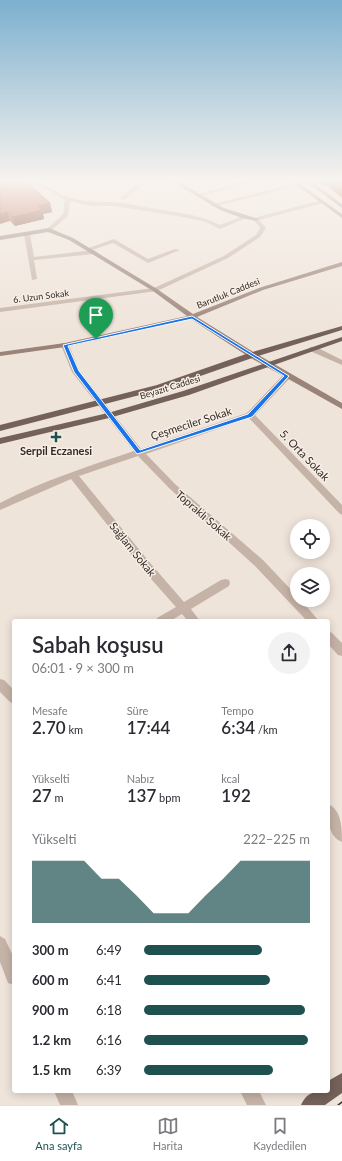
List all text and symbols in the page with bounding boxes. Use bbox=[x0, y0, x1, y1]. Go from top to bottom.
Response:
street label: Barutluk Caddesi bbox=[195, 275, 261, 311]
street label: 6. Uzun Sokak bbox=[12, 287, 70, 305]
pin bbox=[79, 298, 113, 339]
icon: arrive bbox=[85, 304, 107, 326]
street label: Beyazıt Caddesi bbox=[138, 373, 202, 401]
street label: Çeşmeciler Sokak bbox=[149, 404, 234, 442]
street label: 5. Orta Sokak bbox=[278, 427, 333, 483]
marker: Serpil Eczanesi bbox=[51, 432, 61, 442]
place label: Serpil Eczanesi bbox=[20, 444, 92, 457]
street label: Topraklı Sokak bbox=[174, 487, 235, 543]
street label: Sağlam Sokak bbox=[107, 519, 159, 579]
map controls bbox=[290, 519, 330, 607]
button: locate bbox=[290, 519, 330, 559]
button: layers bbox=[290, 567, 330, 607]
text: Sabah koşusu bbox=[32, 631, 164, 658]
button: share bbox=[268, 632, 310, 674]
text: 06:01 · 9 × 300 m bbox=[32, 660, 134, 676]
text: Mesafe bbox=[32, 704, 67, 717]
text: Süre bbox=[127, 704, 148, 717]
text: Tempo bbox=[221, 704, 254, 717]
text: 2.70 bbox=[32, 717, 66, 738]
text: 17:44 bbox=[127, 717, 170, 738]
text: 6:34 bbox=[221, 717, 255, 738]
text: km bbox=[66, 723, 83, 736]
text: /km bbox=[255, 723, 278, 736]
text: Yükselti bbox=[32, 772, 70, 785]
text: Nabız bbox=[127, 772, 154, 785]
text: kcal bbox=[221, 772, 240, 785]
text: 27 bbox=[32, 785, 52, 806]
text: 137 bbox=[127, 785, 156, 806]
text: 192 bbox=[221, 785, 251, 806]
text: m bbox=[52, 791, 64, 804]
text: bpm bbox=[156, 791, 180, 804]
text: Yükselti bbox=[32, 831, 76, 847]
text: 222–225 m bbox=[243, 831, 310, 847]
text: 300 m bbox=[32, 942, 69, 958]
text: 6:49 bbox=[96, 942, 122, 958]
text: 600 m bbox=[32, 972, 69, 988]
text: 6:41 bbox=[96, 972, 122, 988]
text: 900 m bbox=[32, 1002, 69, 1018]
text: 6:18 bbox=[96, 1002, 122, 1018]
text: 1.2 km bbox=[32, 1032, 71, 1048]
text: 6:16 bbox=[96, 1032, 122, 1048]
text: 1.5 km bbox=[32, 1062, 71, 1078]
text: 6:39 bbox=[96, 1062, 122, 1078]
tab: Ana sayfa bbox=[35, 1115, 82, 1152]
tab: Harita bbox=[153, 1115, 183, 1152]
tab: Kaydedilen bbox=[253, 1115, 307, 1152]

